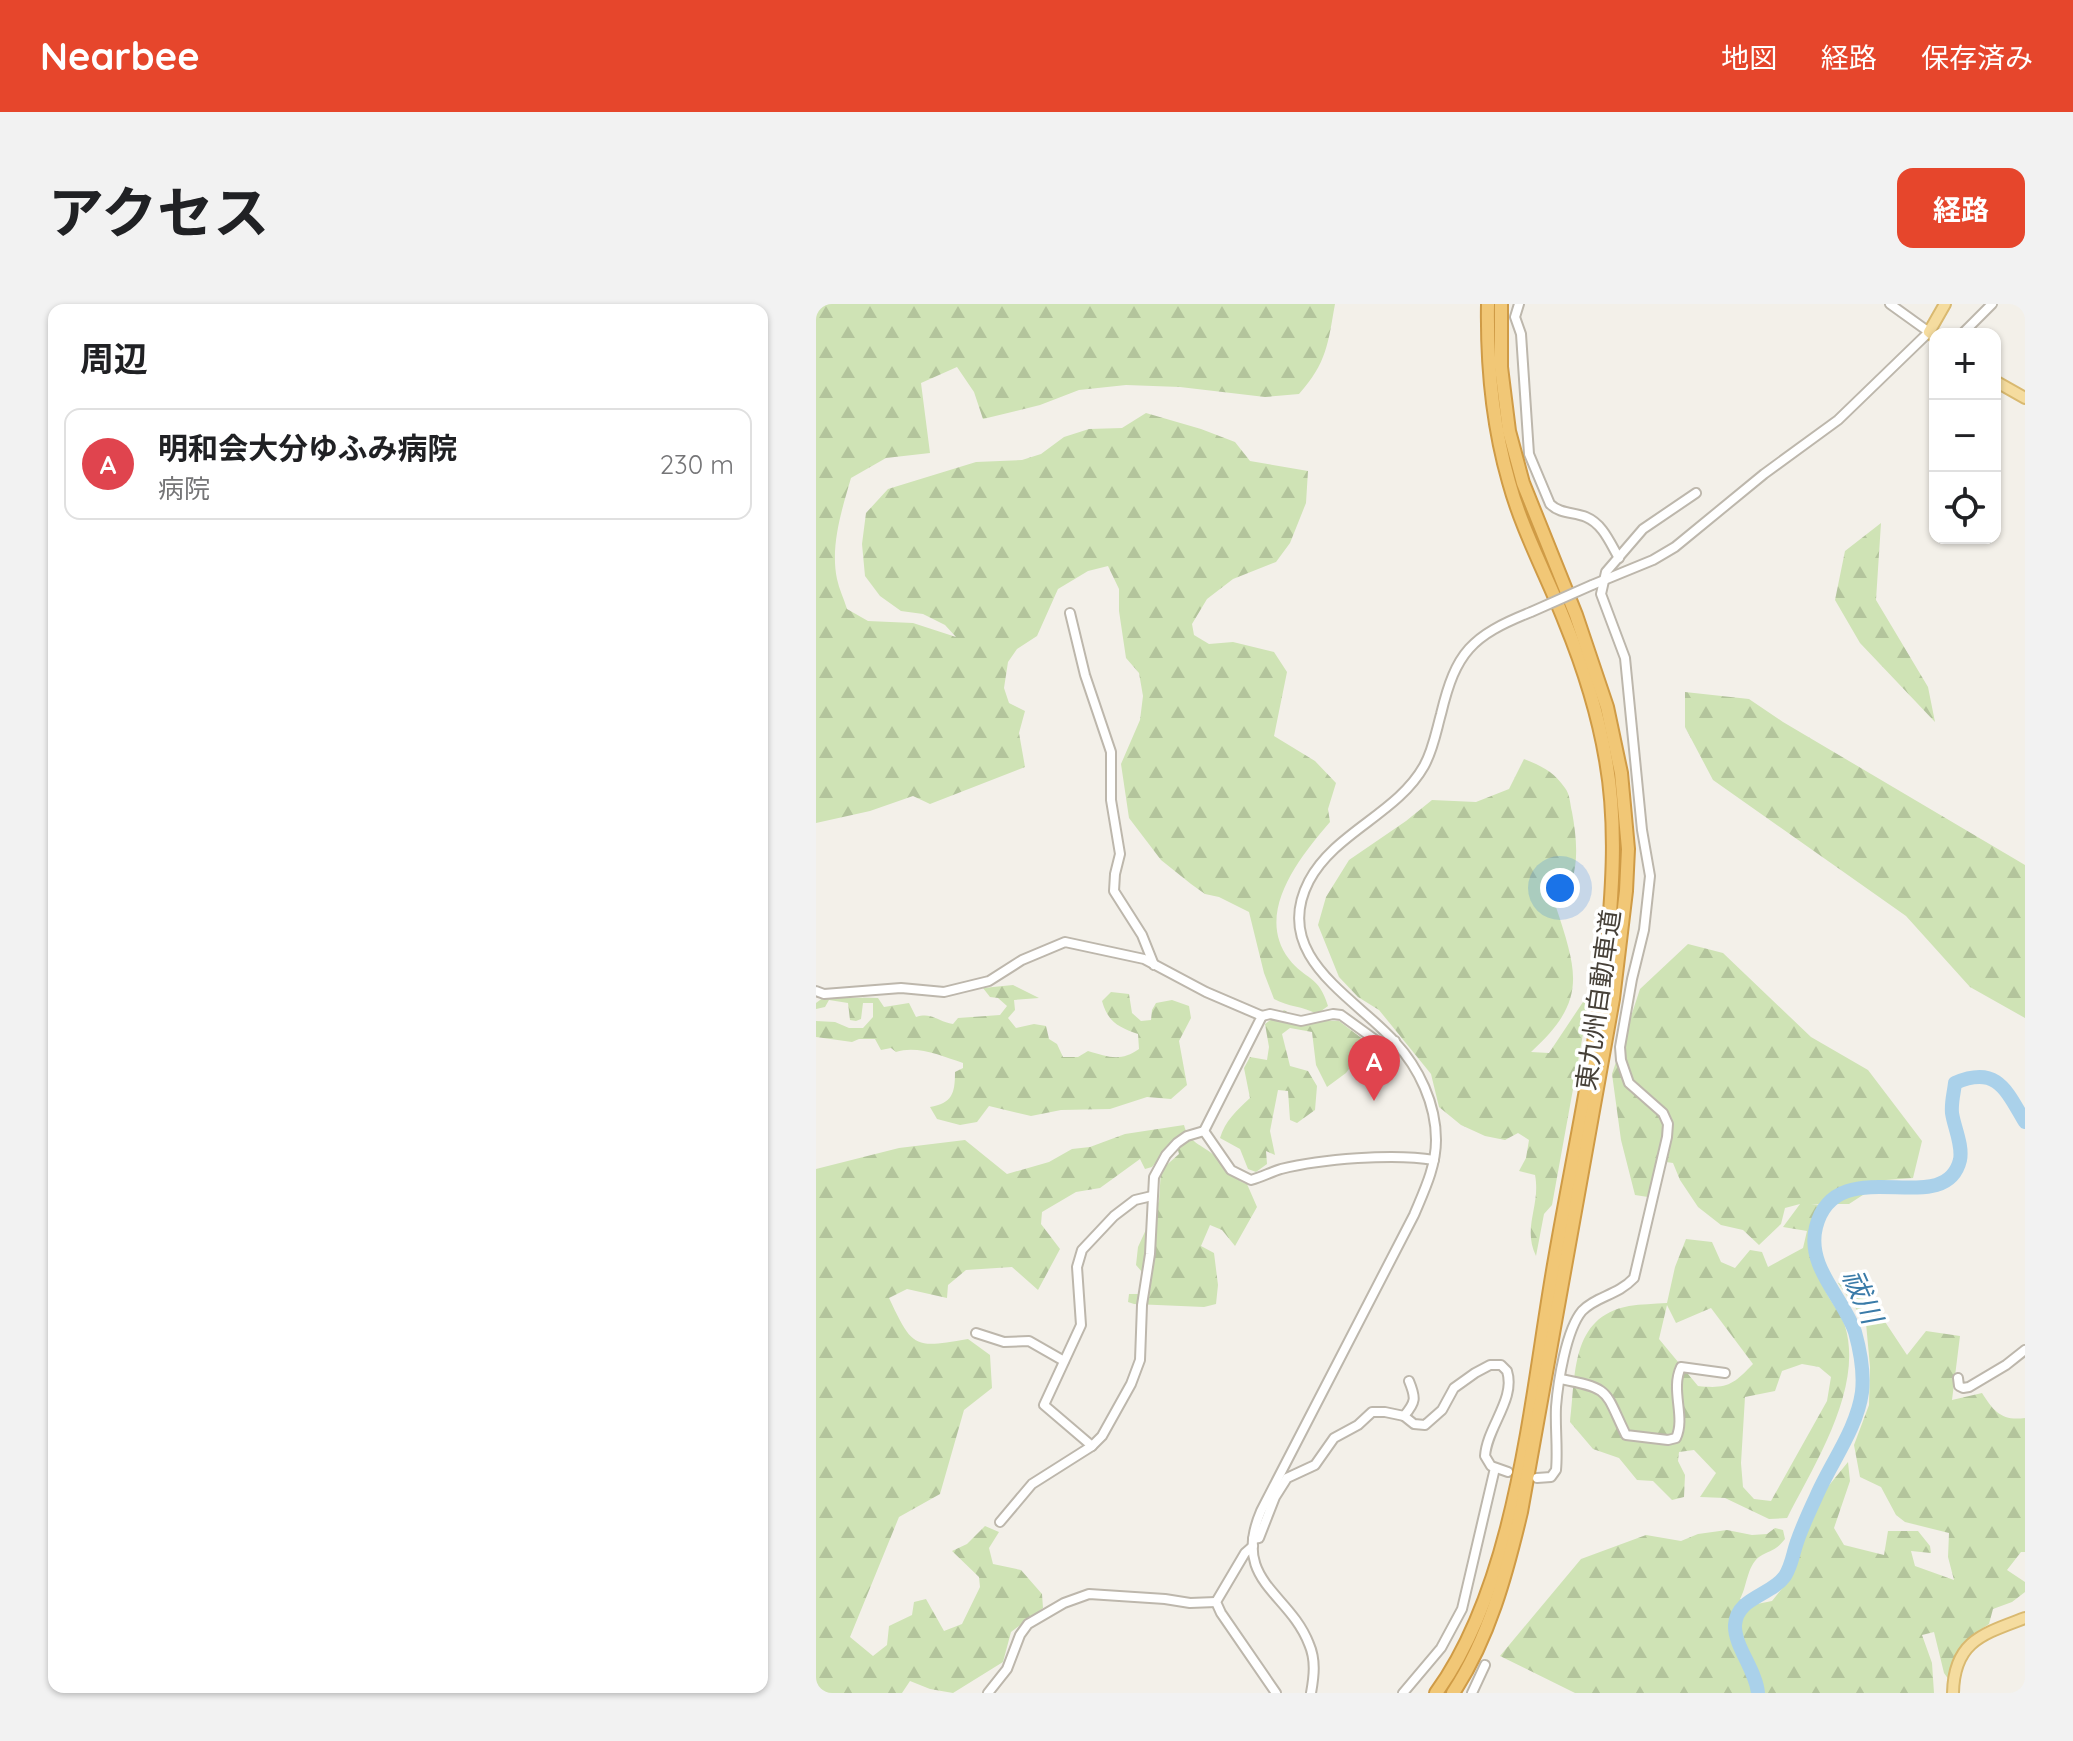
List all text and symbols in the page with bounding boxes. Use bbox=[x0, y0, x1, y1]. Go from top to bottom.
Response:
text: Nearbee bbox=[40, 32, 200, 80]
text: 地図 bbox=[1721, 40, 1777, 75]
text: 経路 bbox=[1821, 40, 1877, 75]
text: 保存済み bbox=[1921, 40, 2033, 75]
button: 経路 bbox=[1897, 168, 2025, 248]
text: アクセス bbox=[48, 177, 269, 247]
map controls bbox=[1929, 328, 2001, 544]
button: + bbox=[1929, 328, 2001, 400]
text: 周辺 bbox=[80, 337, 148, 380]
button: − bbox=[1929, 400, 2001, 472]
text: 明和会大分ゆふみ病院 bbox=[158, 429, 457, 467]
text: A bbox=[100, 448, 116, 481]
text: 230 m bbox=[660, 448, 734, 481]
text: 病院 bbox=[158, 472, 210, 505]
button: locate bbox=[1929, 472, 2001, 544]
your location bbox=[1540, 868, 1580, 908]
street label: 東九州自動車道 bbox=[1569, 908, 1627, 1092]
pin: A bbox=[1348, 1035, 1400, 1101]
water label: 祓川 bbox=[1836, 1263, 1892, 1331]

